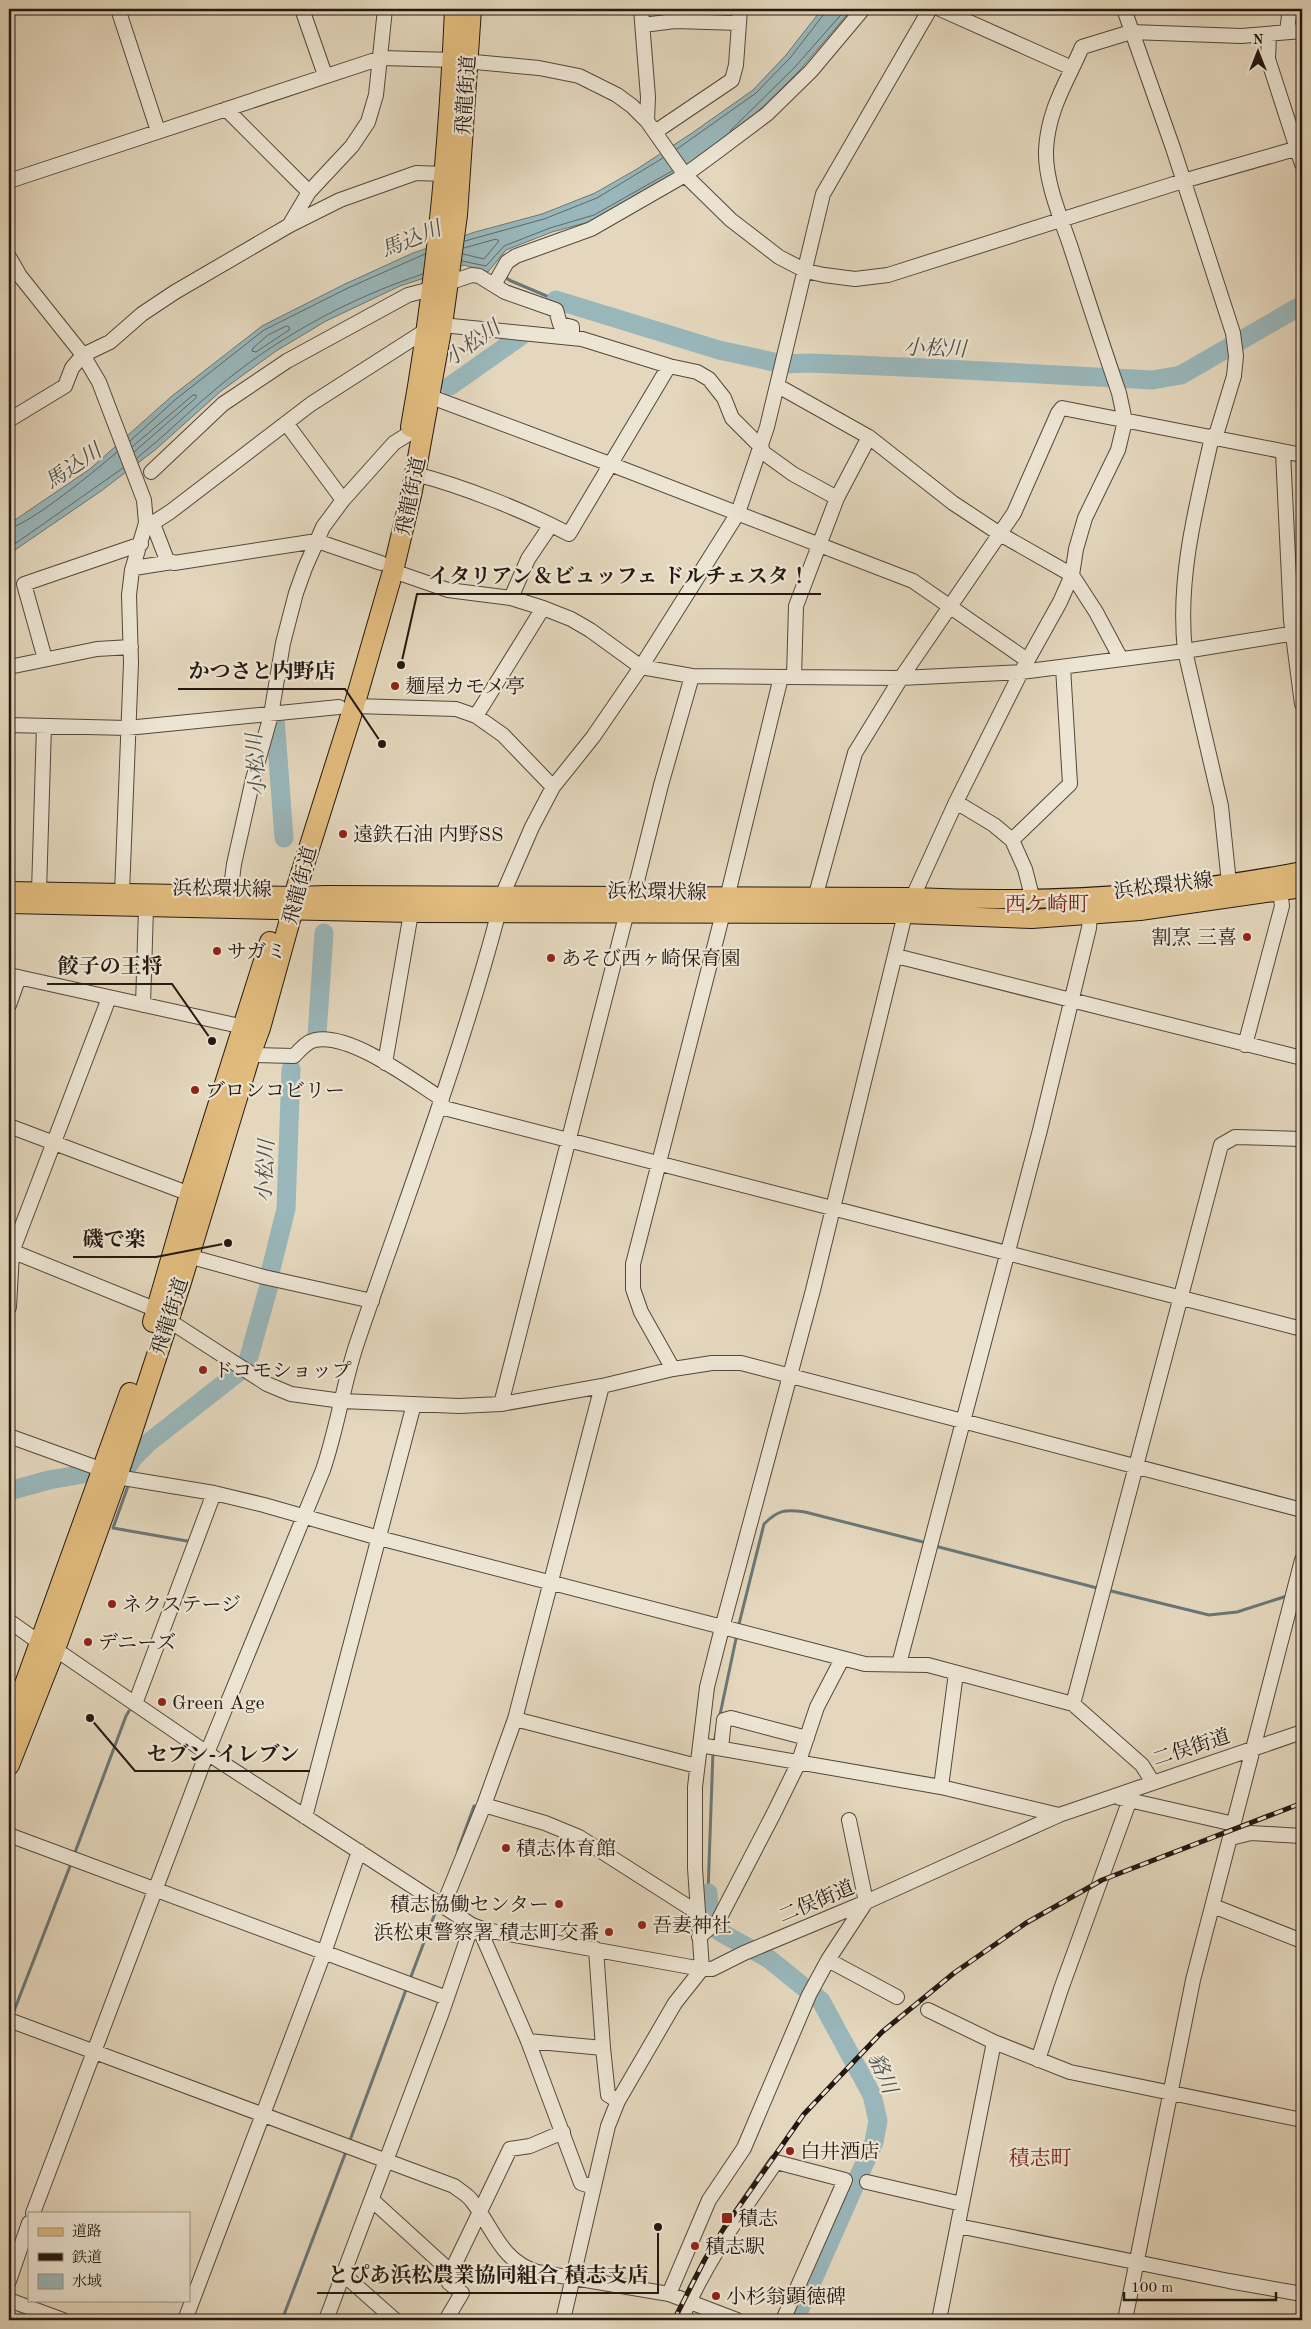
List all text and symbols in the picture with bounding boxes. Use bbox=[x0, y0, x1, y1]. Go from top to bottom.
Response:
north arrow bbox=[1234, 28, 1284, 78]
text: N bbox=[1253, 33, 1264, 47]
street label: 飛龍街道 bbox=[452, 54, 480, 136]
water label: 馬込川 bbox=[378, 216, 447, 262]
water label: 小松川 bbox=[440, 315, 506, 371]
water label: 小松川 bbox=[903, 336, 969, 361]
water label: 馬込川 bbox=[41, 438, 107, 494]
street label: 飛龍街道 bbox=[392, 455, 430, 538]
callout: イタリアン＆ビュッフェ ドルチェスタ！ bbox=[417, 558, 821, 594]
text: イタリアン＆ビュッフェ ドルチェスタ！ bbox=[428, 566, 810, 588]
callout: かつさと内野店 bbox=[178, 653, 345, 689]
text: かつさと内野店 bbox=[189, 660, 336, 683]
place label: 麺屋カモメ亭 bbox=[405, 676, 525, 698]
marker: 麺屋カモメ亭 bbox=[389, 680, 401, 692]
water label: 小松川 bbox=[243, 731, 270, 797]
place label: 遠鉄石油 内野SS bbox=[353, 824, 503, 846]
marker: 遠鉄石油 内野SS bbox=[337, 828, 349, 840]
street label: 飛龍街道 bbox=[279, 844, 321, 927]
street label: 浜松環状線 bbox=[1112, 869, 1214, 903]
street label: 浜松環状線 bbox=[172, 877, 272, 901]
street label: 浜松環状線 bbox=[607, 880, 707, 904]
district label: 西ケ崎町 bbox=[1005, 893, 1089, 916]
place label: 割烹 三喜 bbox=[1151, 927, 1237, 949]
marker: 割烹 三喜 bbox=[1241, 931, 1253, 943]
place label: サガミ bbox=[227, 942, 287, 963]
marker: サガミ bbox=[211, 945, 223, 957]
callout: 餃子の王将 bbox=[47, 948, 172, 984]
place label: あそび西ヶ崎保育園 bbox=[561, 948, 741, 970]
marker: あそび西ヶ崎保育園 bbox=[545, 952, 557, 964]
text: 餃子の王将 bbox=[58, 955, 163, 978]
place label: ブロンコビリー bbox=[205, 1080, 345, 1102]
marker: ブロンコビリー bbox=[189, 1084, 201, 1096]
water label: 小松川 bbox=[252, 1137, 279, 1203]
callout: 磯で楽 bbox=[73, 1221, 156, 1257]
text: 磯で楽 bbox=[83, 1228, 146, 1251]
street label: 飛龍街道 bbox=[147, 1275, 193, 1358]
place label: ドコモショップ bbox=[213, 1361, 352, 1382]
marker: ドコモショップ bbox=[197, 1364, 209, 1376]
place label: ネクステージ bbox=[122, 1594, 241, 1616]
marker: ネクステージ bbox=[106, 1598, 118, 1610]
place label: デニーズ bbox=[98, 1632, 176, 1654]
marker: デニーズ bbox=[82, 1636, 94, 1648]
place label: Green Age bbox=[172, 1694, 265, 1714]
marker: Green Age bbox=[156, 1696, 168, 1708]
street label: 二俣街道 bbox=[1150, 1725, 1233, 1771]
callout: セブン-イレブン bbox=[135, 1735, 310, 1771]
text: セブン-イレブン bbox=[146, 1743, 300, 1766]
place label: 積志体育館 bbox=[516, 1838, 616, 1860]
marker: 積志体育館 bbox=[500, 1842, 512, 1854]
street label: 二俣街道 bbox=[775, 1876, 858, 1928]
place label: 積志協働センター bbox=[390, 1894, 549, 1916]
marker: 積志協働センター bbox=[553, 1898, 565, 1910]
place label: 吾妻神社 bbox=[652, 1915, 732, 1937]
marker: 吾妻神社 bbox=[636, 1919, 648, 1931]
place label: 浜松東警察署 積志町交番 bbox=[373, 1922, 599, 1944]
marker: 浜松東警察署 積志町交番 bbox=[603, 1926, 615, 1938]
water label: 貉川 bbox=[864, 2049, 902, 2099]
place label: 白井酒店 bbox=[800, 2141, 880, 2163]
marker: 白井酒店 bbox=[784, 2145, 796, 2157]
district label: 積志町 bbox=[1009, 2147, 1072, 2170]
place label: 積志 bbox=[738, 2208, 778, 2230]
marker: 積志 bbox=[720, 2211, 734, 2225]
legend bbox=[28, 2212, 190, 2302]
text: 道路 bbox=[72, 2223, 102, 2240]
place label: 積志駅 bbox=[705, 2236, 765, 2258]
marker: 積志駅 bbox=[689, 2240, 701, 2252]
text: 鉄道 bbox=[72, 2249, 102, 2266]
callout: とぴあ浜松農業協同組合 積志支店 bbox=[317, 2257, 658, 2293]
text: とぴあ浜松農業協同組合 積志支店 bbox=[328, 2263, 648, 2287]
scale bar bbox=[1124, 2269, 1276, 2301]
text: 水域 bbox=[72, 2273, 102, 2290]
text: 100 m bbox=[1131, 2281, 1173, 2296]
place label: 小杉翁顕徳碑 bbox=[726, 2286, 846, 2308]
marker: 小杉翁顕徳碑 bbox=[710, 2290, 722, 2302]

